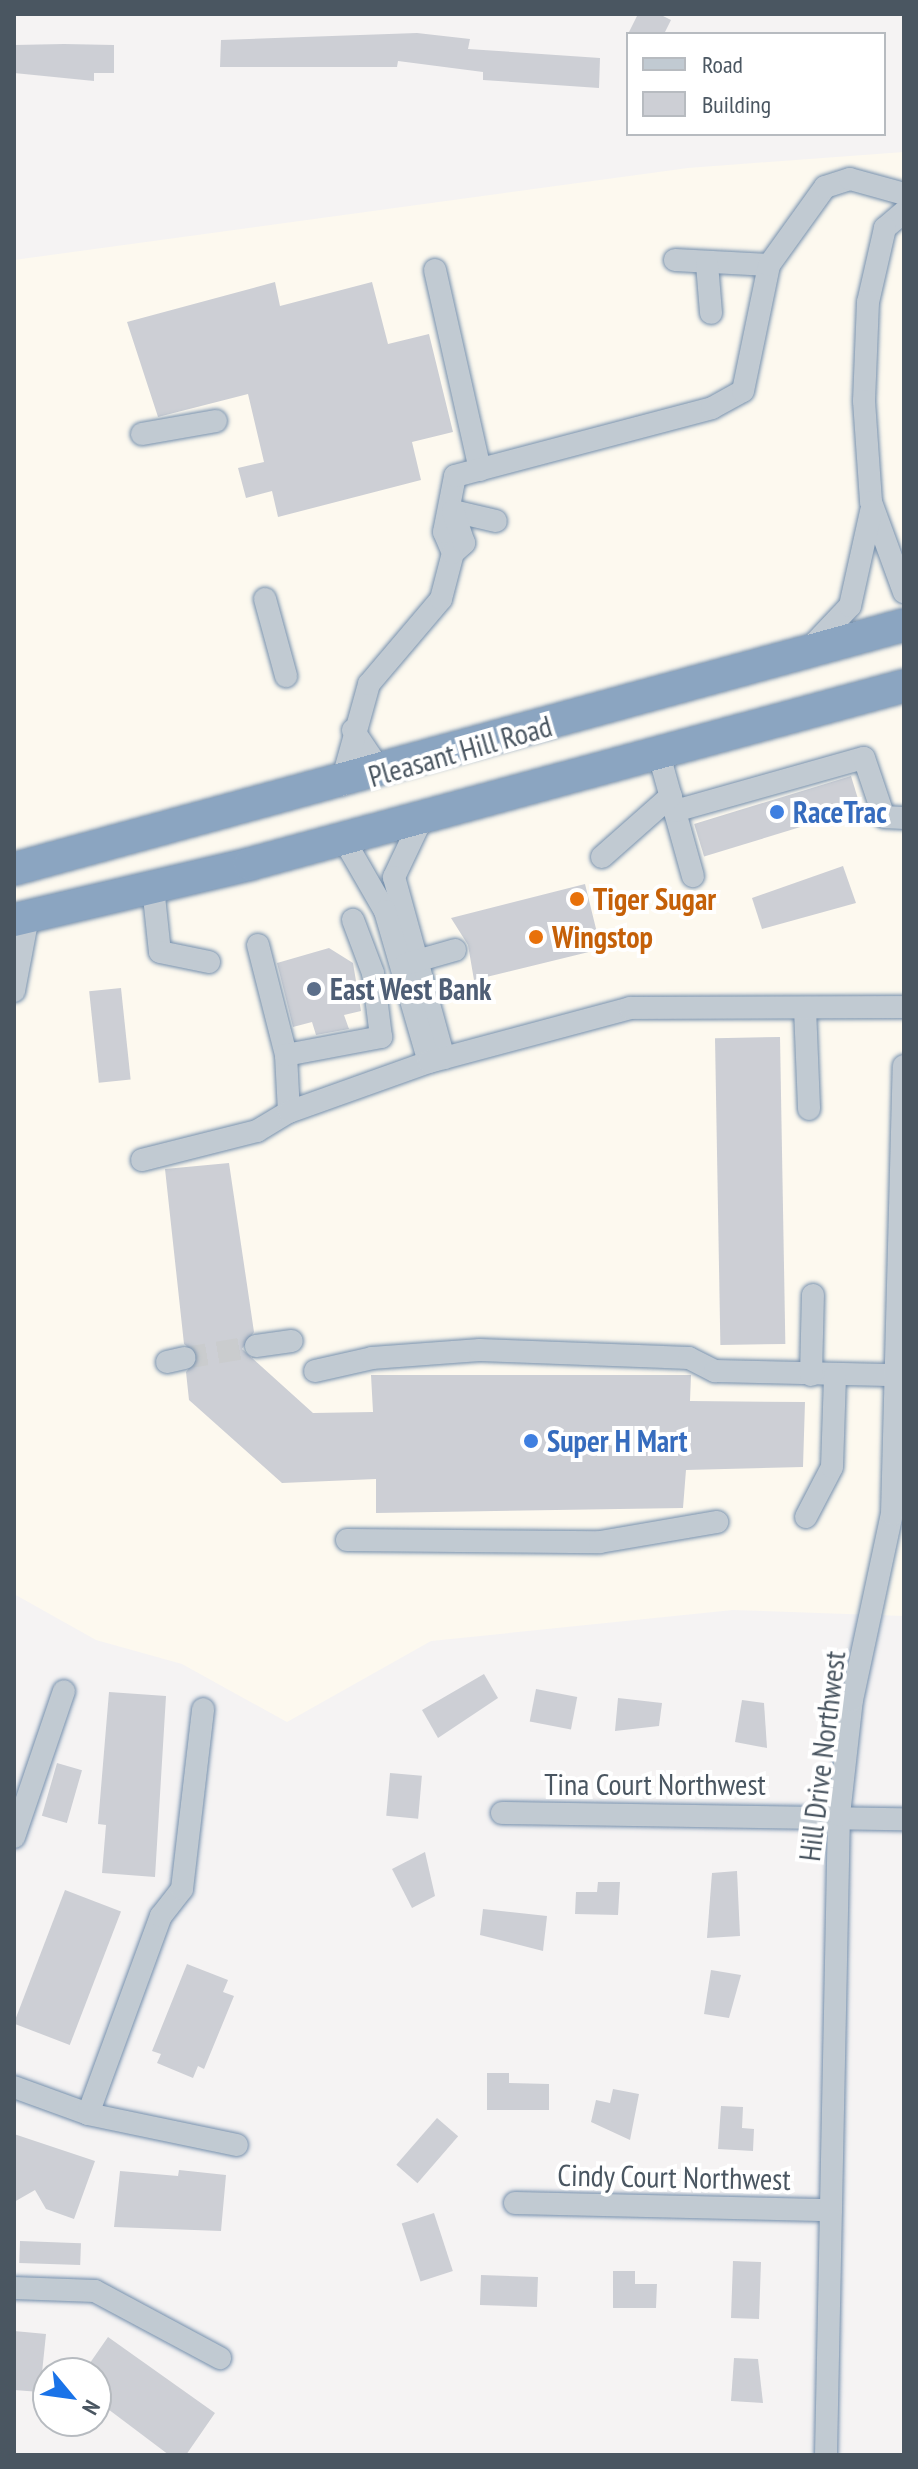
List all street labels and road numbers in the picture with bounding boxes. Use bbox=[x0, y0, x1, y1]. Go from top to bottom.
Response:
street label: Pleasant Hill Road bbox=[364, 708, 556, 794]
street label: Hill Drive Northwest bbox=[791, 1649, 853, 1863]
street label: Tina Court Northwest bbox=[544, 1766, 766, 1802]
street label: Cindy Court Northwest bbox=[557, 2157, 791, 2197]

